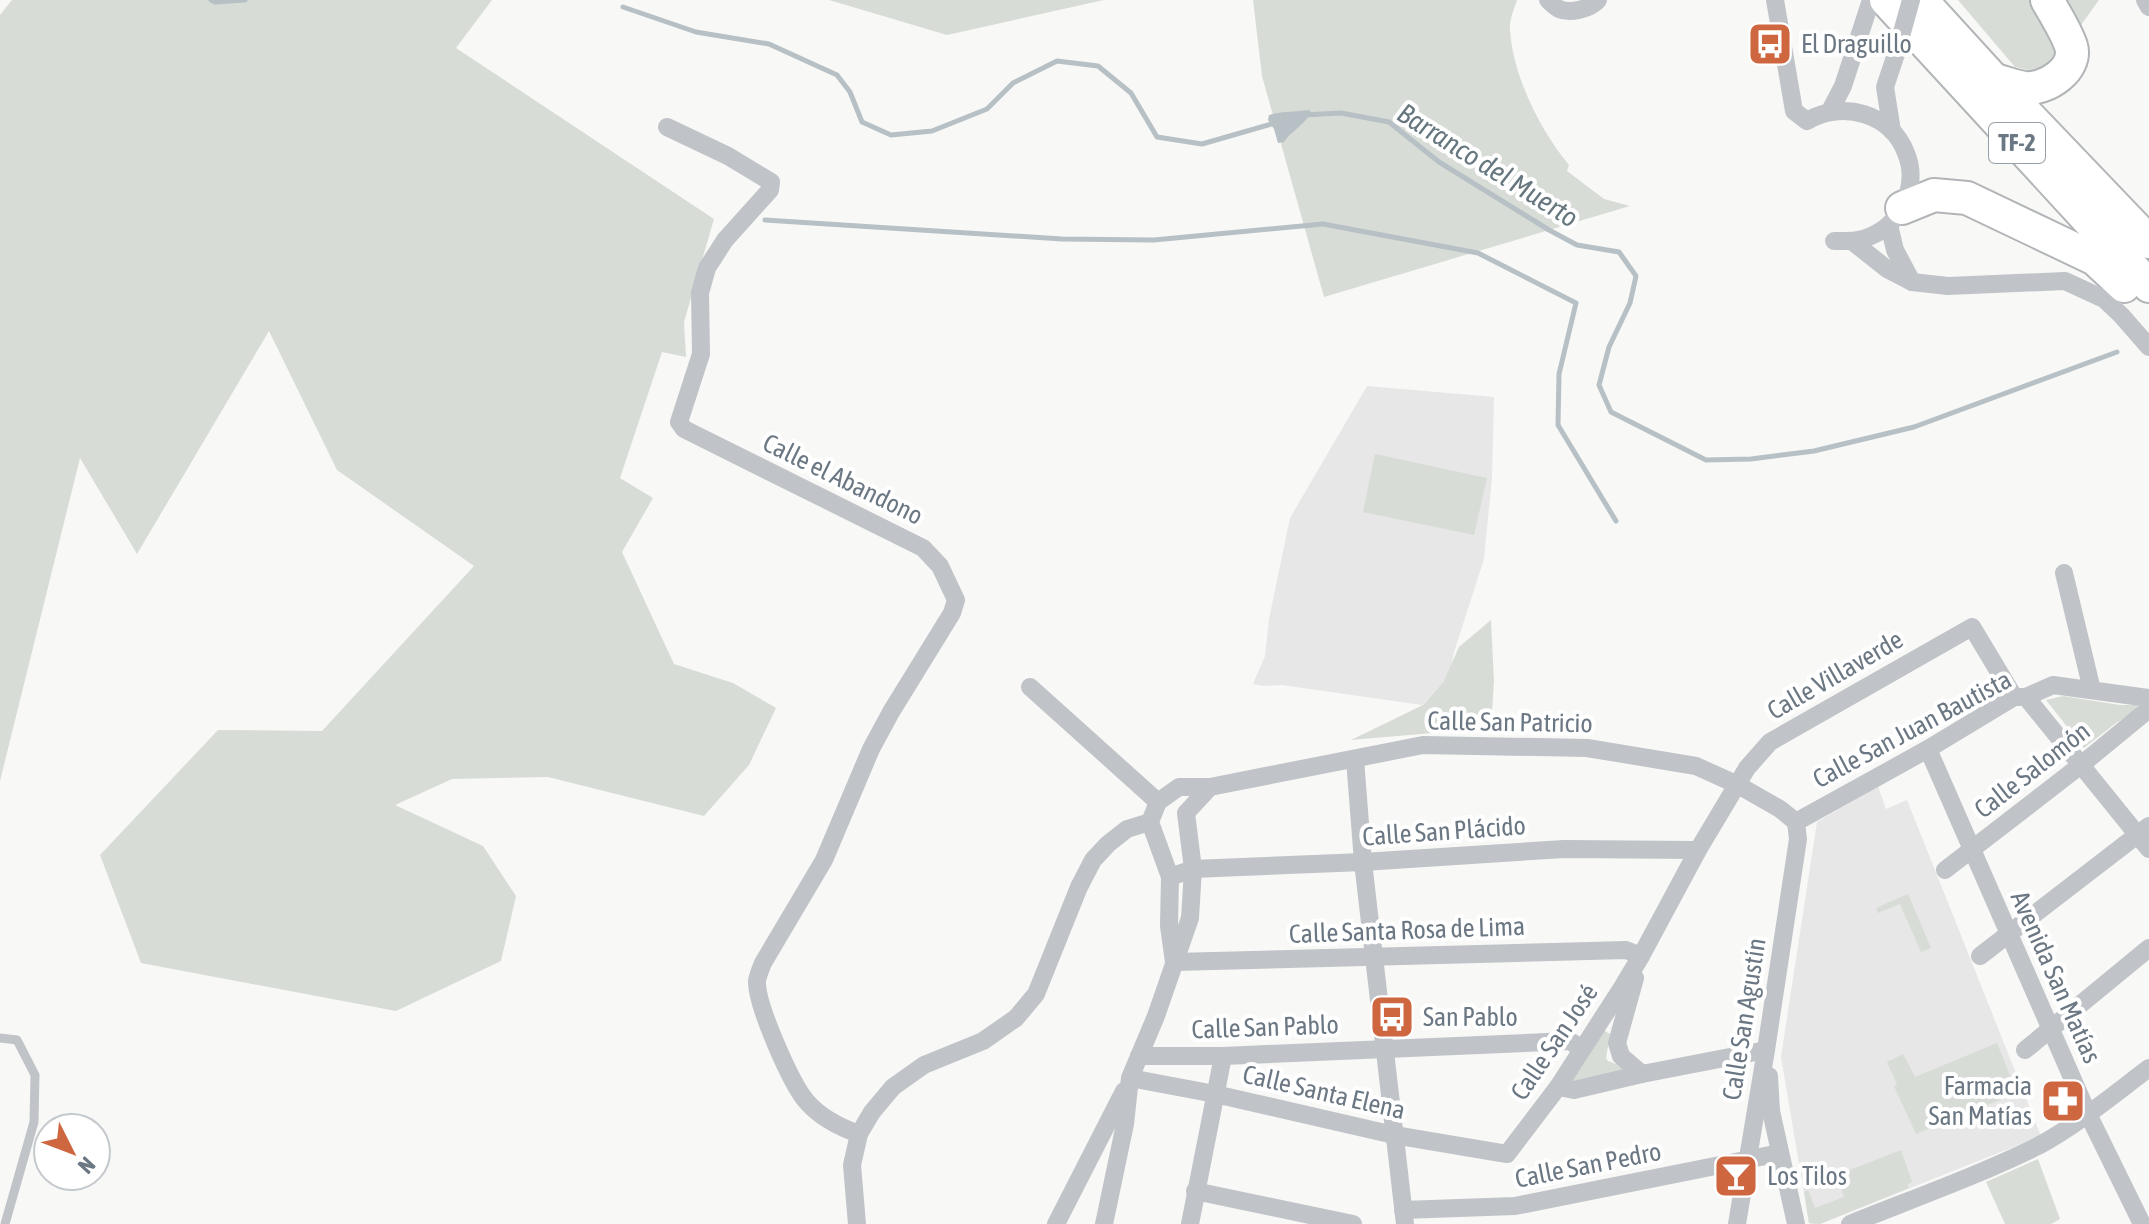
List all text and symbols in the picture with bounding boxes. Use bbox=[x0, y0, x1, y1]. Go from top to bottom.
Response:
bus stop icon: El Draguillo bbox=[1746, 20, 1794, 68]
place label: El Draguillo bbox=[1801, 29, 1912, 59]
water label: Barranco del Muerto bbox=[1392, 97, 1584, 233]
road number: TF-2 bbox=[1989, 123, 2045, 163]
street label: Calle el Abandono bbox=[758, 427, 928, 531]
street label: Calle Villaverde bbox=[1762, 624, 1908, 726]
street label: Calle San Juan Bautista bbox=[1808, 664, 2016, 794]
street label: Calle San Patricio bbox=[1427, 706, 1593, 738]
street label: Calle Salomón bbox=[1968, 716, 2096, 824]
street label: Calle San Plácido bbox=[1361, 810, 1527, 852]
street label: Avenida San Matías bbox=[2005, 886, 2107, 1068]
street label: Calle Santa Rosa de Lima bbox=[1289, 911, 1525, 949]
street label: Calle San Agustín bbox=[1716, 936, 1772, 1102]
street label: Calle San José bbox=[1504, 978, 1604, 1106]
bus stop icon: San Pablo bbox=[1368, 993, 1416, 1041]
place label: San Pablo bbox=[1423, 1002, 1518, 1032]
street label: Calle San Pablo bbox=[1191, 1009, 1339, 1045]
street label: Calle Santa Elena bbox=[1240, 1059, 1408, 1125]
place label: Farmacia San Matías bbox=[1929, 1071, 2032, 1131]
pharmacy icon: Farmacia San Matías bbox=[2039, 1077, 2087, 1125]
north arrow bbox=[32, 1112, 112, 1192]
street label: Calle San Pedro bbox=[1512, 1136, 1664, 1194]
text: N bbox=[73, 1152, 101, 1179]
bar icon: Los Tilos bbox=[1712, 1152, 1760, 1200]
place label: Los Tilos bbox=[1767, 1161, 1847, 1191]

